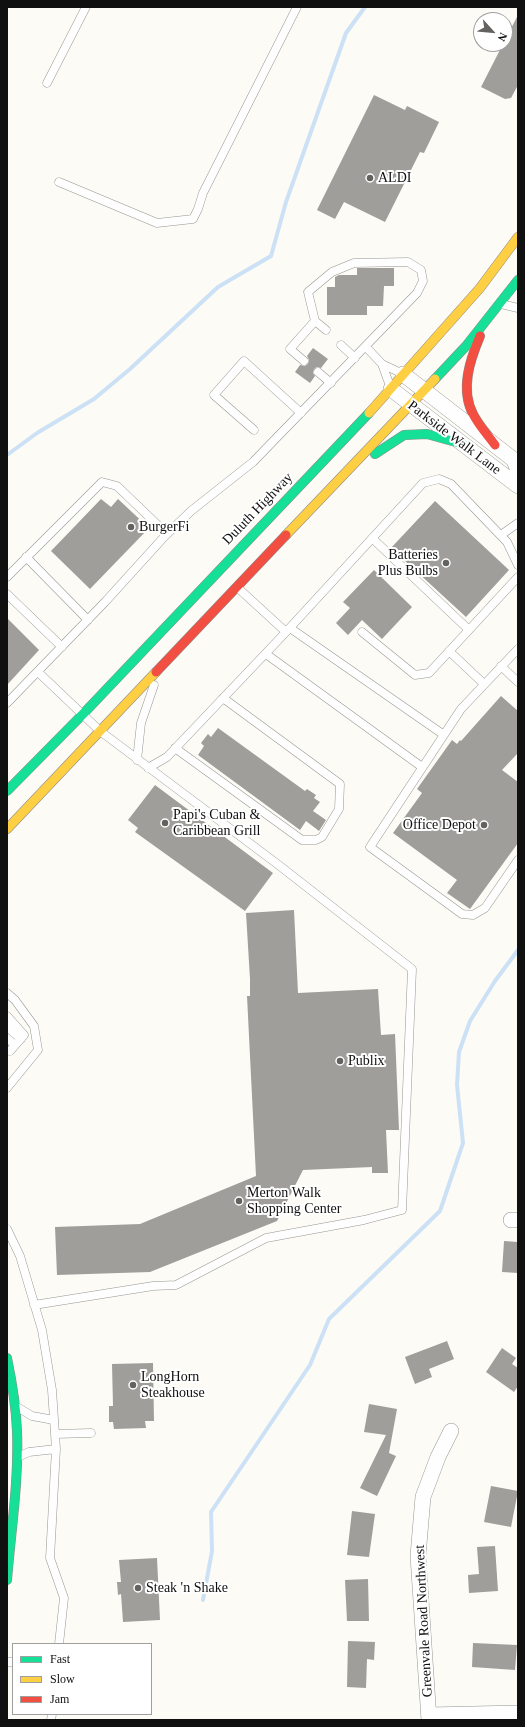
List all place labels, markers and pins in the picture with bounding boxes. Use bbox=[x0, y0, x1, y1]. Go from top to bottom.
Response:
place label: ALDI bbox=[378, 170, 411, 186]
marker: ALDI bbox=[365, 173, 375, 183]
place label: BurgerFi bbox=[139, 519, 189, 535]
marker: BurgerFi bbox=[126, 522, 136, 532]
place label: Batteries Plus Bulbs bbox=[378, 547, 438, 580]
marker: Batteries Plus Bulbs bbox=[441, 558, 451, 568]
place label: Papi's Cuban & Caribbean Grill bbox=[173, 807, 260, 840]
place label: Office Depot bbox=[403, 817, 476, 833]
marker: Papi's Cuban & Caribbean Grill bbox=[160, 818, 170, 828]
marker: Office Depot bbox=[479, 820, 489, 830]
place label: Publix bbox=[348, 1053, 385, 1069]
marker: Publix bbox=[335, 1056, 345, 1066]
place label: Merton Walk Shopping Center bbox=[247, 1185, 341, 1218]
marker: Merton Walk Shopping Center bbox=[234, 1196, 244, 1206]
place label: LongHorn Steakhouse bbox=[141, 1369, 205, 1402]
marker: LongHorn Steakhouse bbox=[128, 1380, 138, 1390]
place label: Steak 'n Shake bbox=[146, 1580, 228, 1596]
marker: Steak 'n Shake bbox=[133, 1583, 143, 1593]

